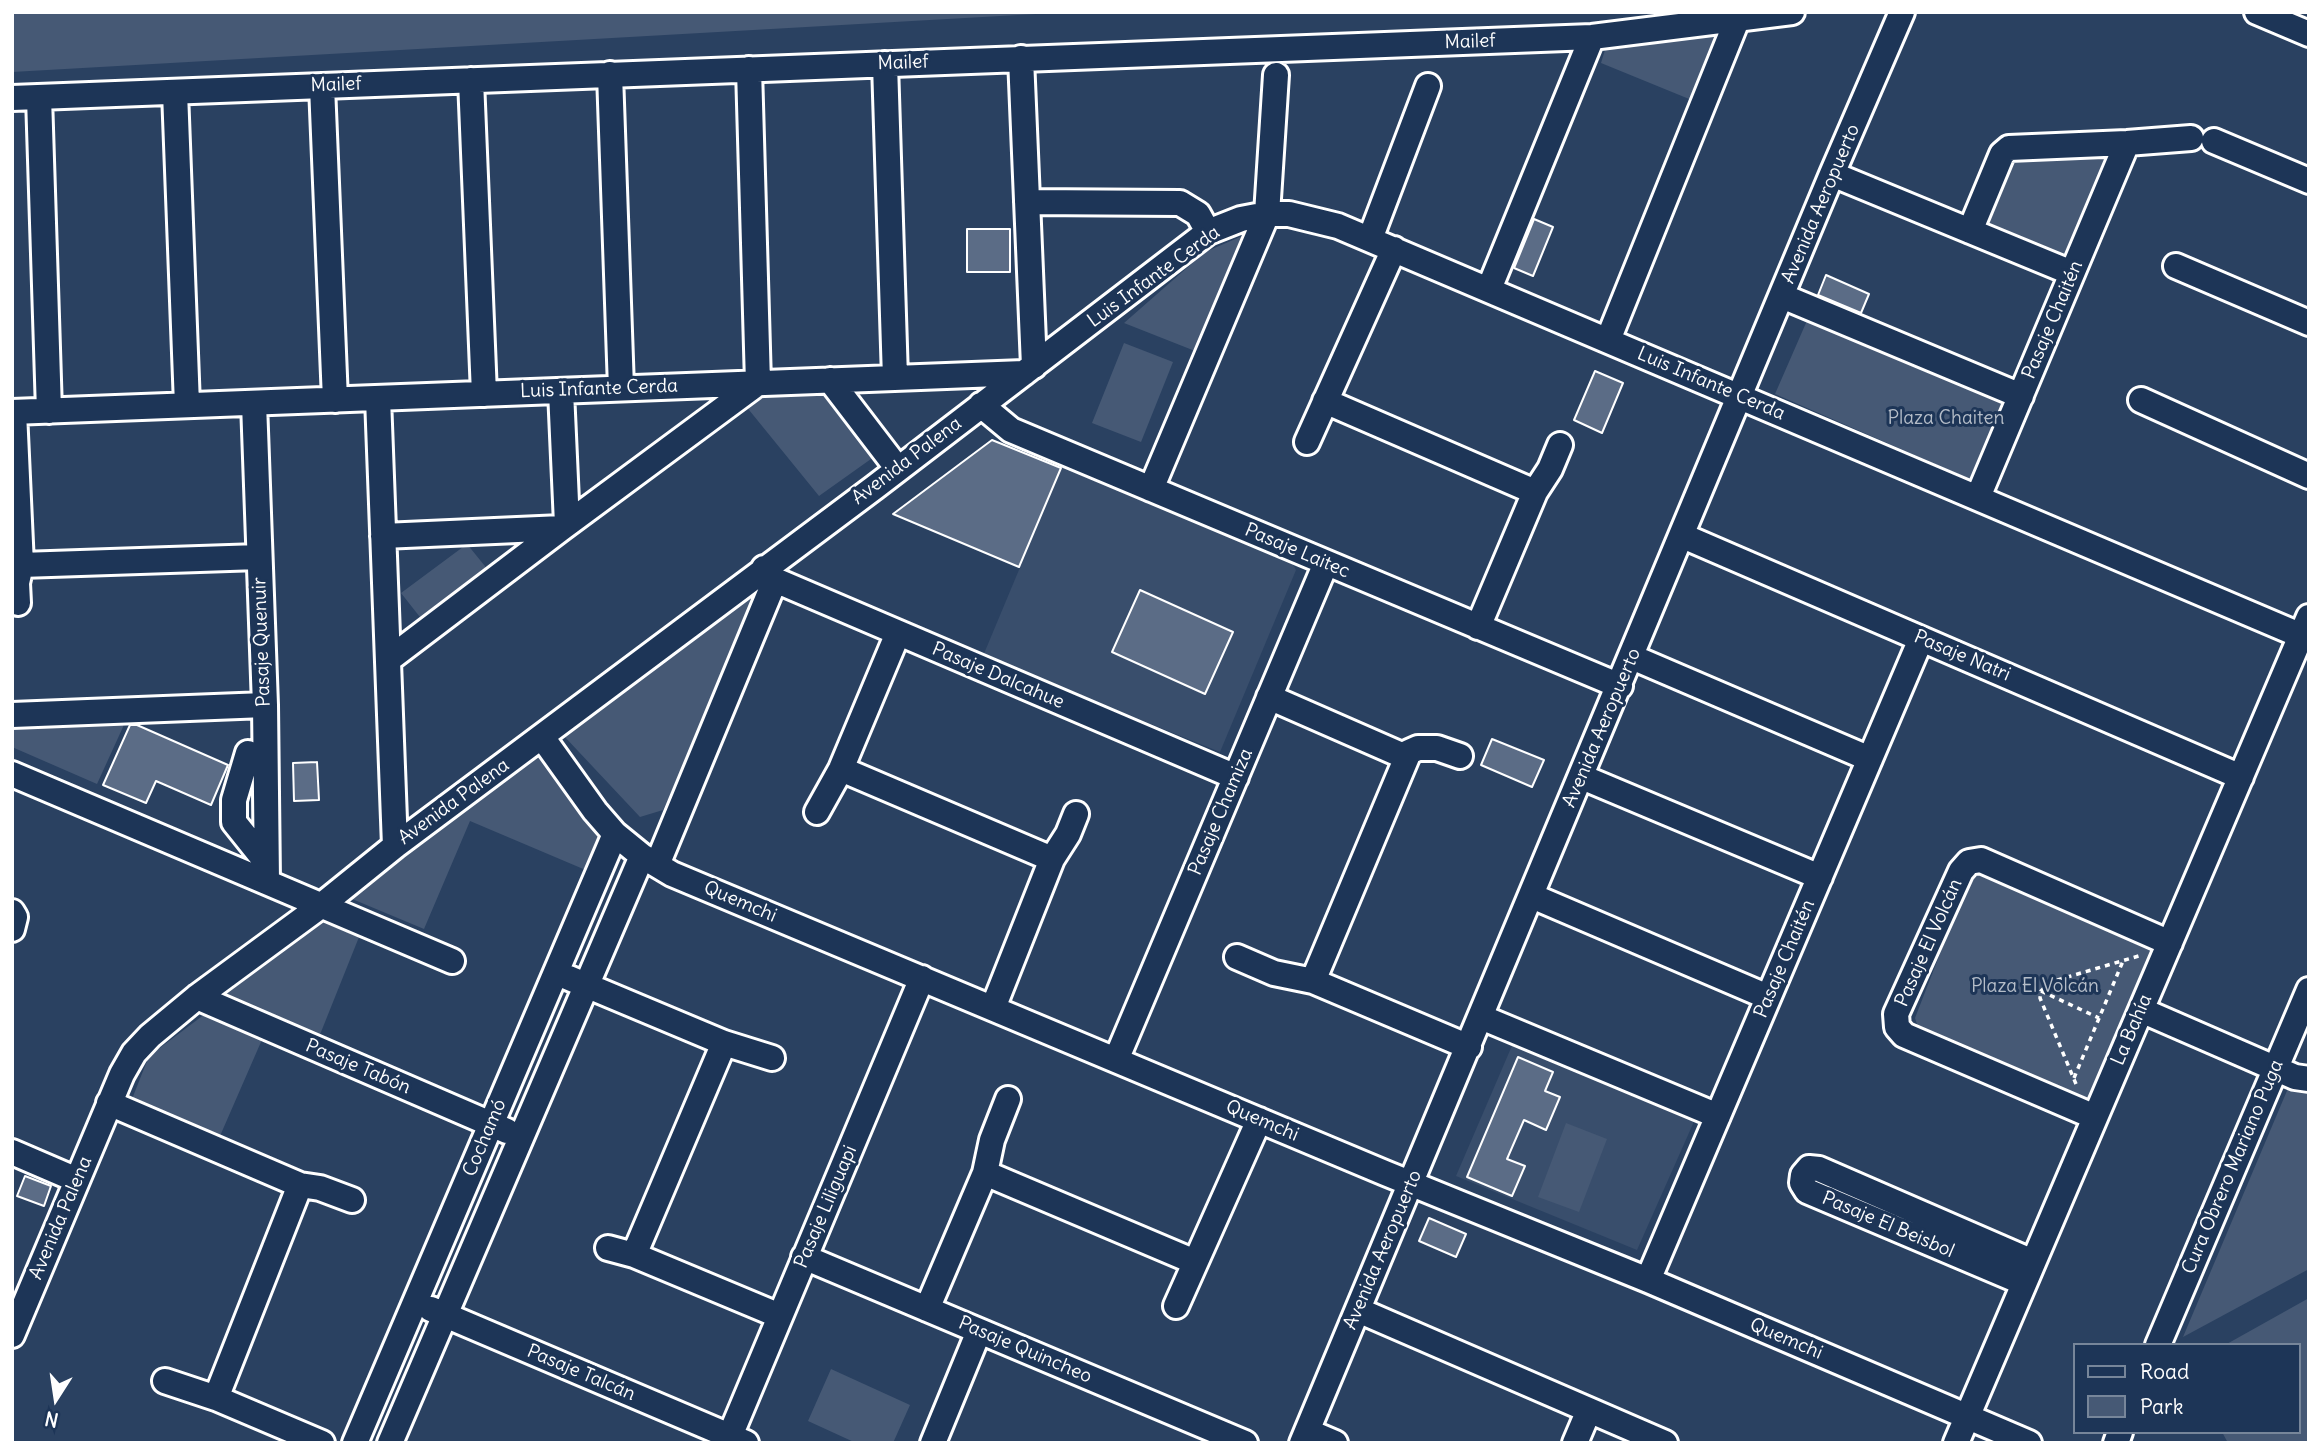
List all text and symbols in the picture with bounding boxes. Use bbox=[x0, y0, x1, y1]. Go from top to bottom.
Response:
street label: Mailef bbox=[1444, 30, 1496, 54]
street label: Mailef bbox=[877, 51, 929, 75]
street label: Mailef bbox=[310, 73, 362, 97]
street label: Avenida Aeropuerto bbox=[1777, 121, 1865, 287]
street label: Luis Infante Cerda bbox=[1083, 221, 1225, 333]
street label: Pasaje Chaitén bbox=[2018, 257, 2088, 383]
street label: Luis Infante Cerda bbox=[1634, 343, 1788, 425]
street label: Luis Infante Cerda bbox=[520, 375, 678, 403]
park label: Plaza Chaiten bbox=[1888, 408, 2004, 430]
street label: Avenida Palena bbox=[848, 412, 966, 510]
street label: Pasaje Laitec bbox=[1241, 519, 1353, 583]
street label: Pasaje Quenuir bbox=[248, 577, 276, 707]
street label: Pasaje Natri bbox=[1910, 625, 2014, 687]
street label: Pasaje Dalcahue bbox=[928, 638, 1068, 714]
street label: Avenida Aeropuerto bbox=[1558, 645, 1646, 811]
street label: Pasaje Chamiza bbox=[1184, 745, 1258, 879]
street label: Avenida Palena bbox=[394, 754, 514, 850]
street label: Pasaje El Volcán bbox=[1891, 875, 1967, 1011]
street label: Quemchi bbox=[700, 876, 780, 928]
street label: Pasaje Chaitén bbox=[1750, 896, 1820, 1022]
park label: Plaza El Volcán bbox=[1971, 976, 2099, 998]
street label: La Bahía bbox=[2107, 991, 2157, 1069]
street label: Pasaje Tabón bbox=[302, 1035, 414, 1099]
street label: Cura Obrero Mariano Puga bbox=[2177, 1056, 2289, 1278]
street label: Quemchi bbox=[1222, 1095, 1302, 1147]
street label: Cochamó bbox=[459, 1096, 511, 1180]
street label: Pasaje Liliguapi bbox=[790, 1142, 862, 1272]
street label: Avenida Palena bbox=[25, 1153, 97, 1283]
street label: Avenida Aeropuerto bbox=[1339, 1167, 1427, 1333]
street label: Pasaje El Beisbol bbox=[1819, 1187, 1957, 1263]
street label: Pasaje Quincheo bbox=[955, 1312, 1095, 1388]
street label: Quemchi bbox=[1746, 1313, 1826, 1365]
street label: Pasaje Talcán bbox=[523, 1340, 639, 1406]
legend bbox=[2072, 1343, 2300, 1434]
text: Road bbox=[2140, 1358, 2189, 1385]
north arrow bbox=[21, 1364, 91, 1434]
text: Park bbox=[2140, 1393, 2183, 1420]
text: N bbox=[43, 1406, 61, 1433]

